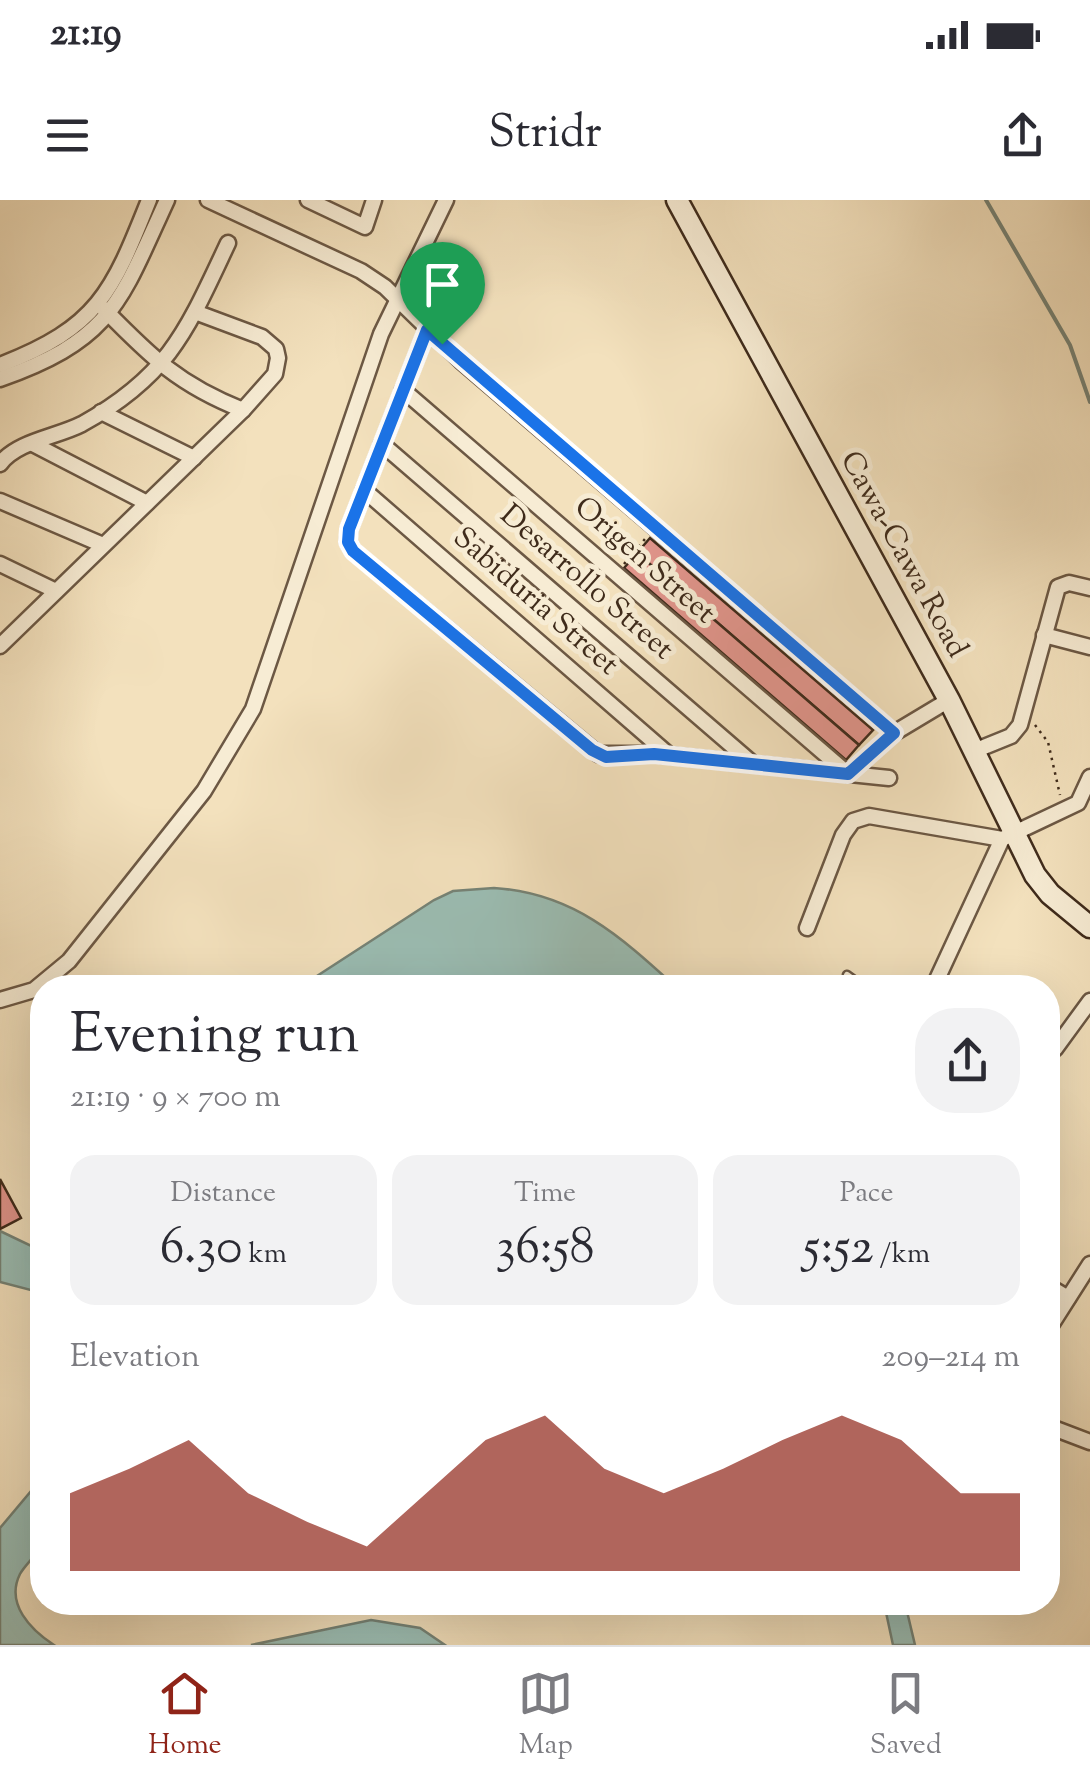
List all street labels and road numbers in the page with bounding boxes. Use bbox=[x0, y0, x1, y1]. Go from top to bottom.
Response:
street label: Cawa-Cawa Road bbox=[828, 444, 978, 666]
street label: Origen Street bbox=[564, 487, 724, 635]
street label: Desarrollo Street bbox=[489, 495, 683, 671]
street label: Sabiduria Street bbox=[443, 518, 627, 686]

